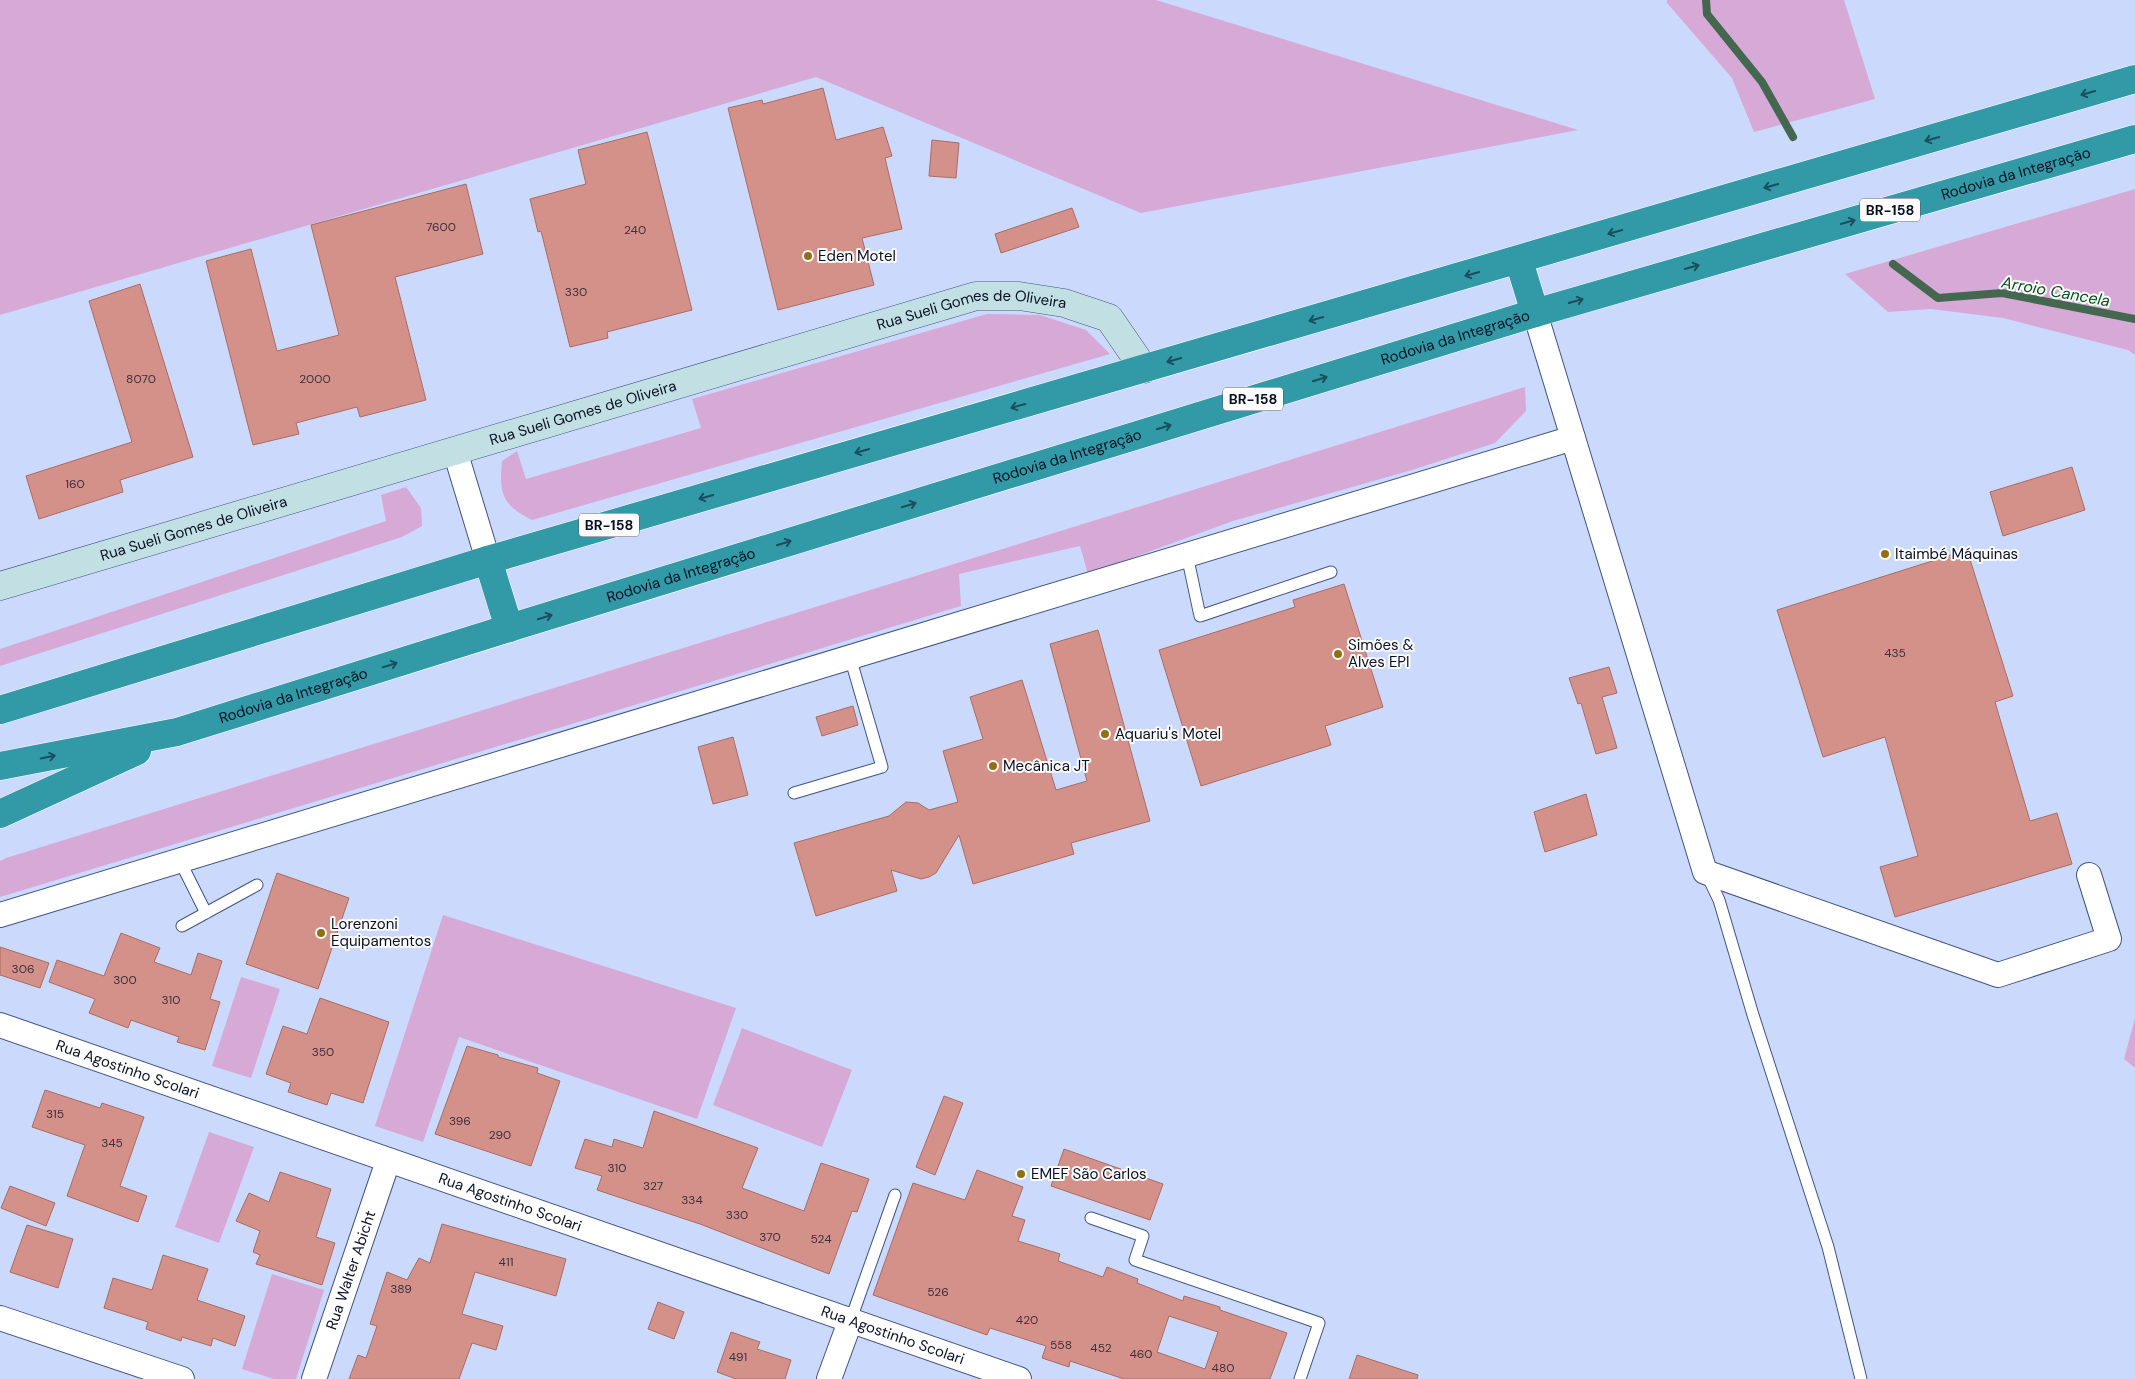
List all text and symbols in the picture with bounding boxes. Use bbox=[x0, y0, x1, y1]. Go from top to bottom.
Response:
one-way arrow bbox=[2081, 89, 2097, 99]
one-way arrow bbox=[1925, 135, 1941, 144]
street label: Rodovia da Integração bbox=[1939, 142, 2093, 205]
one-way arrow bbox=[1763, 182, 1779, 192]
road number: BR-158 bbox=[1860, 198, 1920, 222]
one-way arrow bbox=[1840, 217, 1856, 226]
house number: 7600 bbox=[426, 219, 456, 235]
house number: 240 bbox=[624, 222, 646, 238]
one-way arrow bbox=[1607, 228, 1623, 238]
place label: Eden Motel bbox=[818, 246, 896, 266]
marker: Eden Motel bbox=[802, 250, 814, 262]
one-way arrow bbox=[1684, 262, 1700, 272]
one-way arrow bbox=[1464, 270, 1480, 280]
water label: Arroio Cancela bbox=[1999, 271, 2112, 311]
house number: 330 bbox=[565, 284, 587, 300]
street label: Rua Sueli Gomes de Oliveira bbox=[874, 285, 1068, 335]
one-way arrow bbox=[1567, 296, 1583, 306]
street label: Rodovia da Integração bbox=[1378, 305, 1532, 370]
one-way arrow bbox=[1308, 315, 1324, 325]
one-way arrow bbox=[1166, 356, 1182, 366]
house number: 8070 bbox=[126, 371, 156, 387]
house number: 2000 bbox=[299, 371, 331, 387]
one-way arrow bbox=[1311, 373, 1327, 383]
street label: Rua Sueli Gomes de Oliveira bbox=[487, 376, 679, 450]
road number: BR-158 bbox=[1223, 388, 1283, 410]
one-way arrow bbox=[1010, 402, 1026, 412]
one-way arrow bbox=[1156, 421, 1172, 431]
street label: Rodovia da Integração bbox=[990, 424, 1144, 489]
one-way arrow bbox=[854, 447, 870, 457]
house number: 160 bbox=[65, 476, 85, 492]
street label: Rua Sueli Gomes de Oliveira bbox=[98, 491, 290, 566]
one-way arrow bbox=[698, 492, 714, 502]
one-way arrow bbox=[900, 500, 916, 509]
road number: BR-158 bbox=[579, 514, 639, 536]
one-way arrow bbox=[776, 538, 792, 548]
street label: Rodovia da Integração bbox=[604, 543, 758, 607]
place label: Itaimbé Máquinas bbox=[1895, 544, 2018, 564]
marker: Itaimbé Máquinas bbox=[1879, 548, 1891, 560]
one-way arrow bbox=[537, 611, 553, 621]
place label: Simões & Alves EPI bbox=[1348, 635, 1414, 672]
house number: 435 bbox=[1884, 645, 1906, 661]
marker: Simões & Alves EPI bbox=[1332, 648, 1344, 660]
one-way arrow bbox=[382, 660, 398, 670]
street label: Rodovia da Integração bbox=[216, 663, 370, 728]
place label: Aquariu's Motel bbox=[1115, 724, 1221, 744]
marker: Aquariu's Motel bbox=[1099, 728, 1111, 740]
one-way arrow bbox=[39, 752, 55, 761]
place label: Mecânica JT bbox=[1003, 756, 1090, 776]
marker: Mecânica JT bbox=[987, 760, 999, 772]
place label: Lorenzoni Equipamentos bbox=[331, 914, 431, 951]
marker: Lorenzoni Equipamentos bbox=[315, 927, 327, 939]
house number: 306 bbox=[12, 961, 34, 977]
house number: 300 bbox=[113, 972, 137, 988]
house number: 310 bbox=[162, 992, 180, 1008]
street label: Rua Agostinho Scolari bbox=[53, 1035, 202, 1103]
house number: 350 bbox=[312, 1044, 334, 1060]
house number: 315 bbox=[46, 1106, 64, 1122]
house number: 396 bbox=[449, 1113, 471, 1129]
house number: 290 bbox=[489, 1127, 511, 1143]
house number: 345 bbox=[101, 1135, 123, 1151]
house number: 310 bbox=[608, 1160, 626, 1176]
place label: EMEF São Carlos bbox=[1031, 1164, 1147, 1184]
street label: Rua Agostinho Scolari bbox=[436, 1168, 584, 1236]
marker: EMEF São Carlos bbox=[1015, 1168, 1027, 1180]
house number: 327 bbox=[643, 1178, 663, 1194]
house number: 334 bbox=[681, 1192, 703, 1208]
house number: 330 bbox=[726, 1207, 748, 1223]
street label: Rua Walter Abicht bbox=[321, 1208, 381, 1332]
house number: 370 bbox=[759, 1229, 781, 1245]
house number: 524 bbox=[810, 1231, 832, 1247]
house number: 411 bbox=[499, 1254, 513, 1270]
house number: 389 bbox=[390, 1281, 412, 1297]
house number: 526 bbox=[927, 1284, 949, 1300]
street label: Rua Agostinho Scolari bbox=[818, 1301, 967, 1369]
house number: 420 bbox=[1016, 1312, 1038, 1328]
house number: 558 bbox=[1050, 1337, 1072, 1353]
house number: 452 bbox=[1090, 1340, 1112, 1356]
house number: 460 bbox=[1129, 1346, 1153, 1362]
house number: 491 bbox=[729, 1349, 747, 1365]
house number: 480 bbox=[1212, 1360, 1234, 1376]

